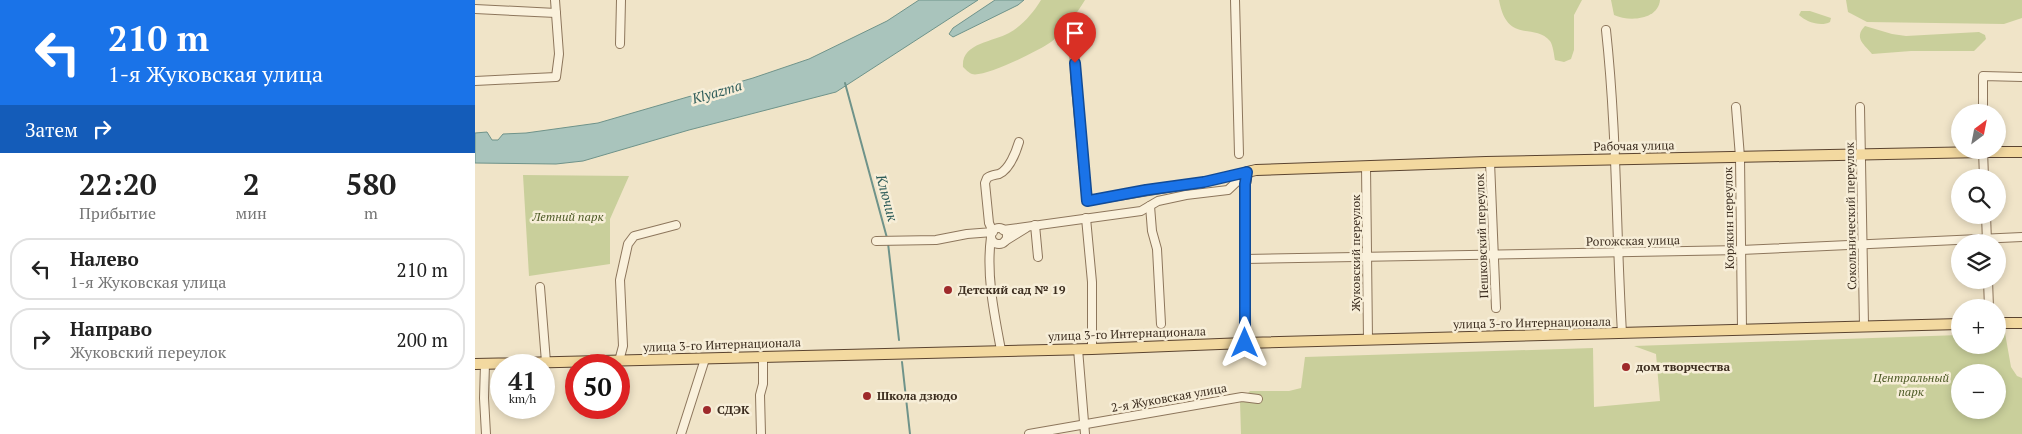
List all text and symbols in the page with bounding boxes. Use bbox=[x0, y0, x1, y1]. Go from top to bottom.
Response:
pin bbox=[1054, 12, 1096, 63]
text: 210 m bbox=[108, 15, 209, 61]
icon: arrive bbox=[1061, 19, 1089, 47]
icon: left bbox=[25, 20, 90, 85]
text: 1-я Жуковская улица bbox=[108, 59, 323, 88]
water label: Klyazma bbox=[689, 75, 744, 108]
north arrow bbox=[1951, 104, 2006, 159]
map controls bbox=[1951, 104, 2006, 419]
icon: right bbox=[88, 115, 116, 143]
text: Затем bbox=[25, 117, 78, 142]
street label: Рабочая улица bbox=[1593, 137, 1675, 154]
street label: Сокольнический переулок bbox=[1842, 141, 1859, 290]
text: 22:20 bbox=[79, 164, 157, 204]
text: 2 bbox=[243, 164, 260, 204]
text: 580 bbox=[345, 164, 396, 204]
street label: Корякин переулок bbox=[1720, 166, 1737, 269]
button: search bbox=[1951, 169, 2006, 224]
water label: Ключик bbox=[872, 171, 903, 223]
street label: Пешковский переулок bbox=[1472, 173, 1491, 299]
street label: Жуковский переулок bbox=[1348, 194, 1363, 312]
text: Прибытие bbox=[79, 202, 156, 224]
text: мин bbox=[235, 202, 267, 224]
text: m bbox=[364, 202, 378, 224]
park label: Летний парк bbox=[531, 209, 604, 224]
street label: Рогожская улица bbox=[1586, 232, 1680, 249]
button: layers bbox=[1951, 234, 2006, 289]
text: Налево bbox=[70, 246, 139, 271]
icon: left bbox=[27, 255, 55, 283]
text: 210 m bbox=[397, 257, 448, 282]
text: 1-я Жуковская улица bbox=[70, 271, 226, 293]
place label: Детский сад № 19 bbox=[958, 282, 1066, 297]
marker: Детский сад № 19 bbox=[942, 284, 954, 296]
button: + bbox=[1951, 299, 2006, 354]
street label: улица 3-го Интернационала bbox=[1452, 314, 1611, 331]
text: Направо bbox=[70, 316, 152, 341]
position arrow bbox=[1218, 316, 1270, 368]
street label: улица 3-го Интернационала bbox=[1047, 323, 1206, 344]
icon: right bbox=[27, 325, 55, 353]
text: 200 m bbox=[397, 327, 448, 352]
street label: улица 3-го Интернационала bbox=[642, 334, 801, 355]
text: Жуковский переулок bbox=[70, 341, 226, 363]
speed limit sign: 50 bbox=[565, 354, 630, 419]
place label: дом творчества bbox=[1636, 359, 1730, 374]
marker: дом творчества bbox=[1620, 361, 1632, 373]
text: 41 bbox=[508, 364, 537, 397]
button: − bbox=[1951, 364, 2006, 419]
park label: Центральный парк bbox=[1872, 370, 1949, 399]
street label: 2-я Жуковская улица bbox=[1110, 380, 1228, 415]
place label: Школа дзюдо bbox=[877, 388, 957, 403]
marker: Школа дзюдо bbox=[861, 390, 873, 402]
text: km/h bbox=[509, 391, 536, 406]
place label: СДЭК bbox=[717, 402, 750, 417]
marker: СДЭК bbox=[701, 404, 713, 416]

